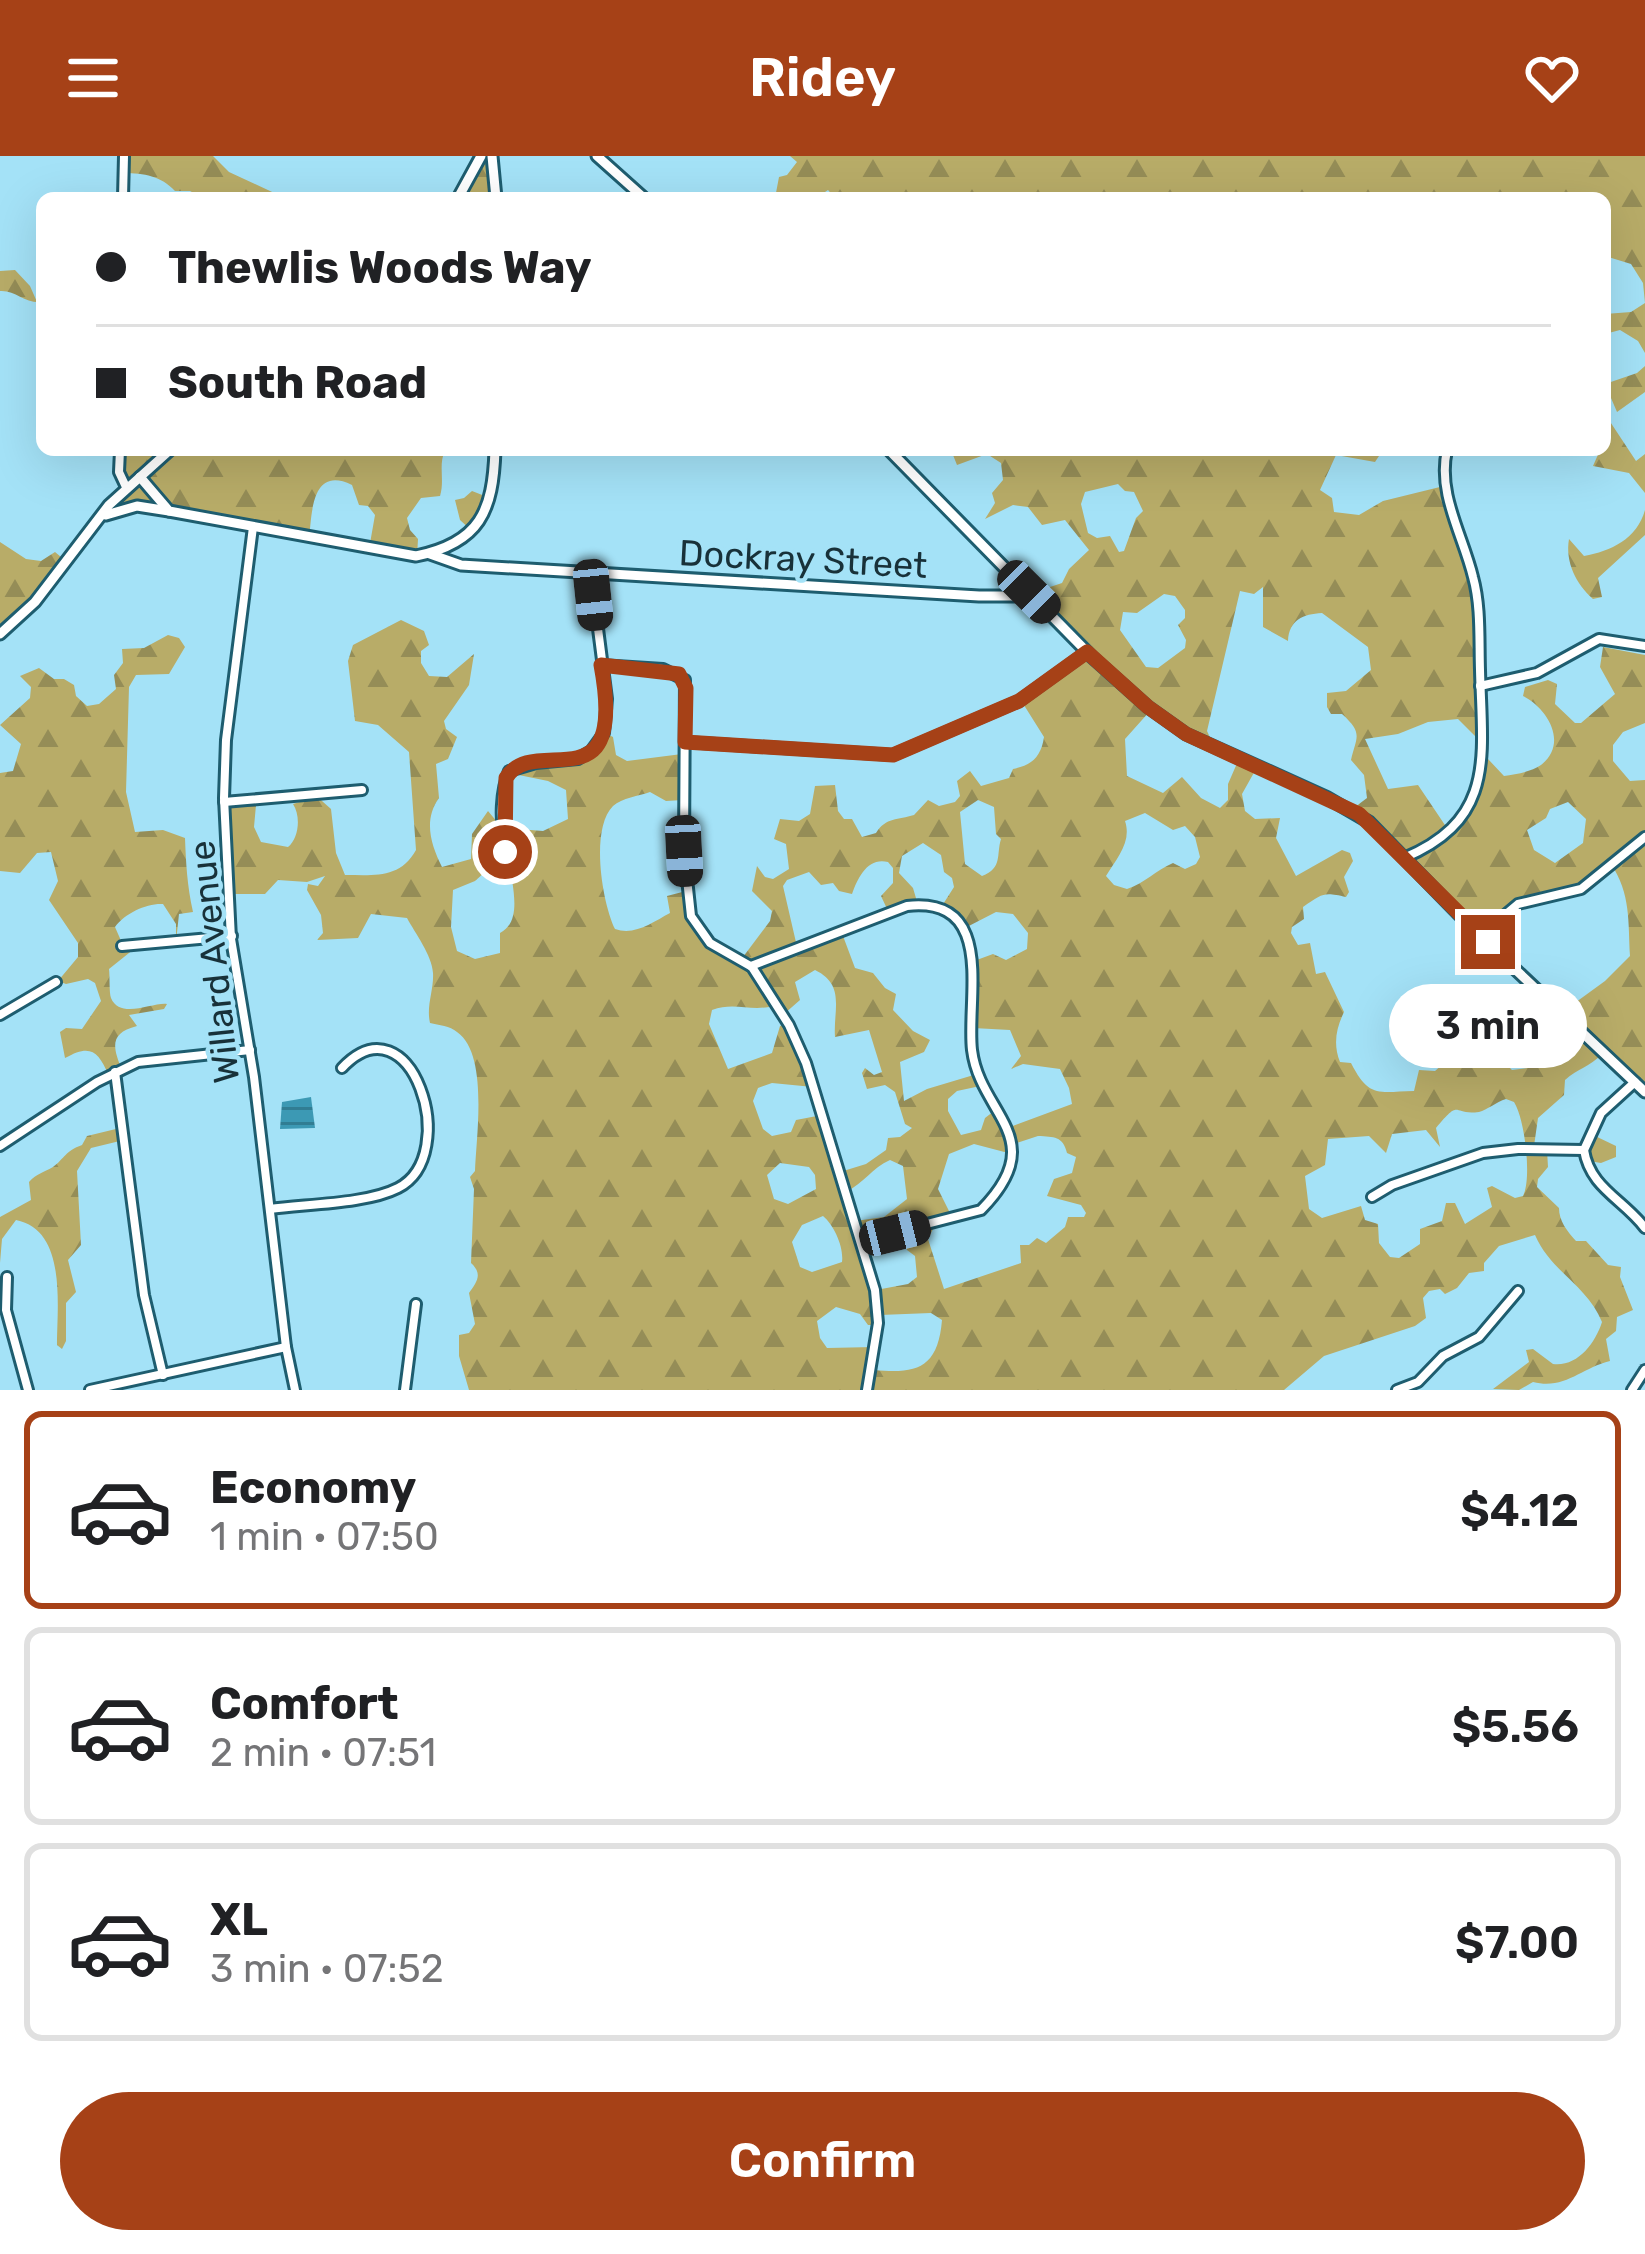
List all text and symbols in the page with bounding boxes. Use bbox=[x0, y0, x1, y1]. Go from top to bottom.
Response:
icon: menu bbox=[60, 45, 126, 111]
icon: heart bbox=[1519, 45, 1585, 111]
text: Ridey bbox=[749, 46, 896, 110]
text: Thewlis Woods Way bbox=[168, 241, 592, 294]
text: South Road bbox=[168, 356, 427, 409]
street label: Dockray Street bbox=[678, 531, 928, 587]
car bbox=[991, 554, 1067, 630]
car bbox=[571, 557, 615, 633]
car bbox=[664, 814, 704, 888]
route start bbox=[478, 825, 532, 879]
street label: Willard Avenue bbox=[180, 839, 248, 1085]
route end bbox=[1461, 915, 1515, 969]
callout: 3 min bbox=[1389, 984, 1587, 1068]
text: 3 min bbox=[1436, 1003, 1540, 1049]
car bbox=[856, 1207, 934, 1259]
icon: car bbox=[66, 1456, 174, 1564]
text: Economy bbox=[210, 1461, 416, 1514]
text: $4.12 bbox=[1460, 1484, 1579, 1537]
text: 1 min · 07:50 bbox=[210, 1514, 439, 1560]
icon: car bbox=[66, 1672, 174, 1780]
text: Comfort bbox=[210, 1677, 399, 1730]
text: $5.56 bbox=[1452, 1700, 1579, 1753]
text: 2 min · 07:51 bbox=[210, 1730, 436, 1776]
icon: car bbox=[66, 1888, 174, 1996]
text: XL bbox=[210, 1893, 268, 1946]
text: $7.00 bbox=[1455, 1916, 1579, 1969]
text: 3 min · 07:52 bbox=[210, 1946, 444, 1992]
button: Confirm bbox=[60, 2092, 1585, 2230]

